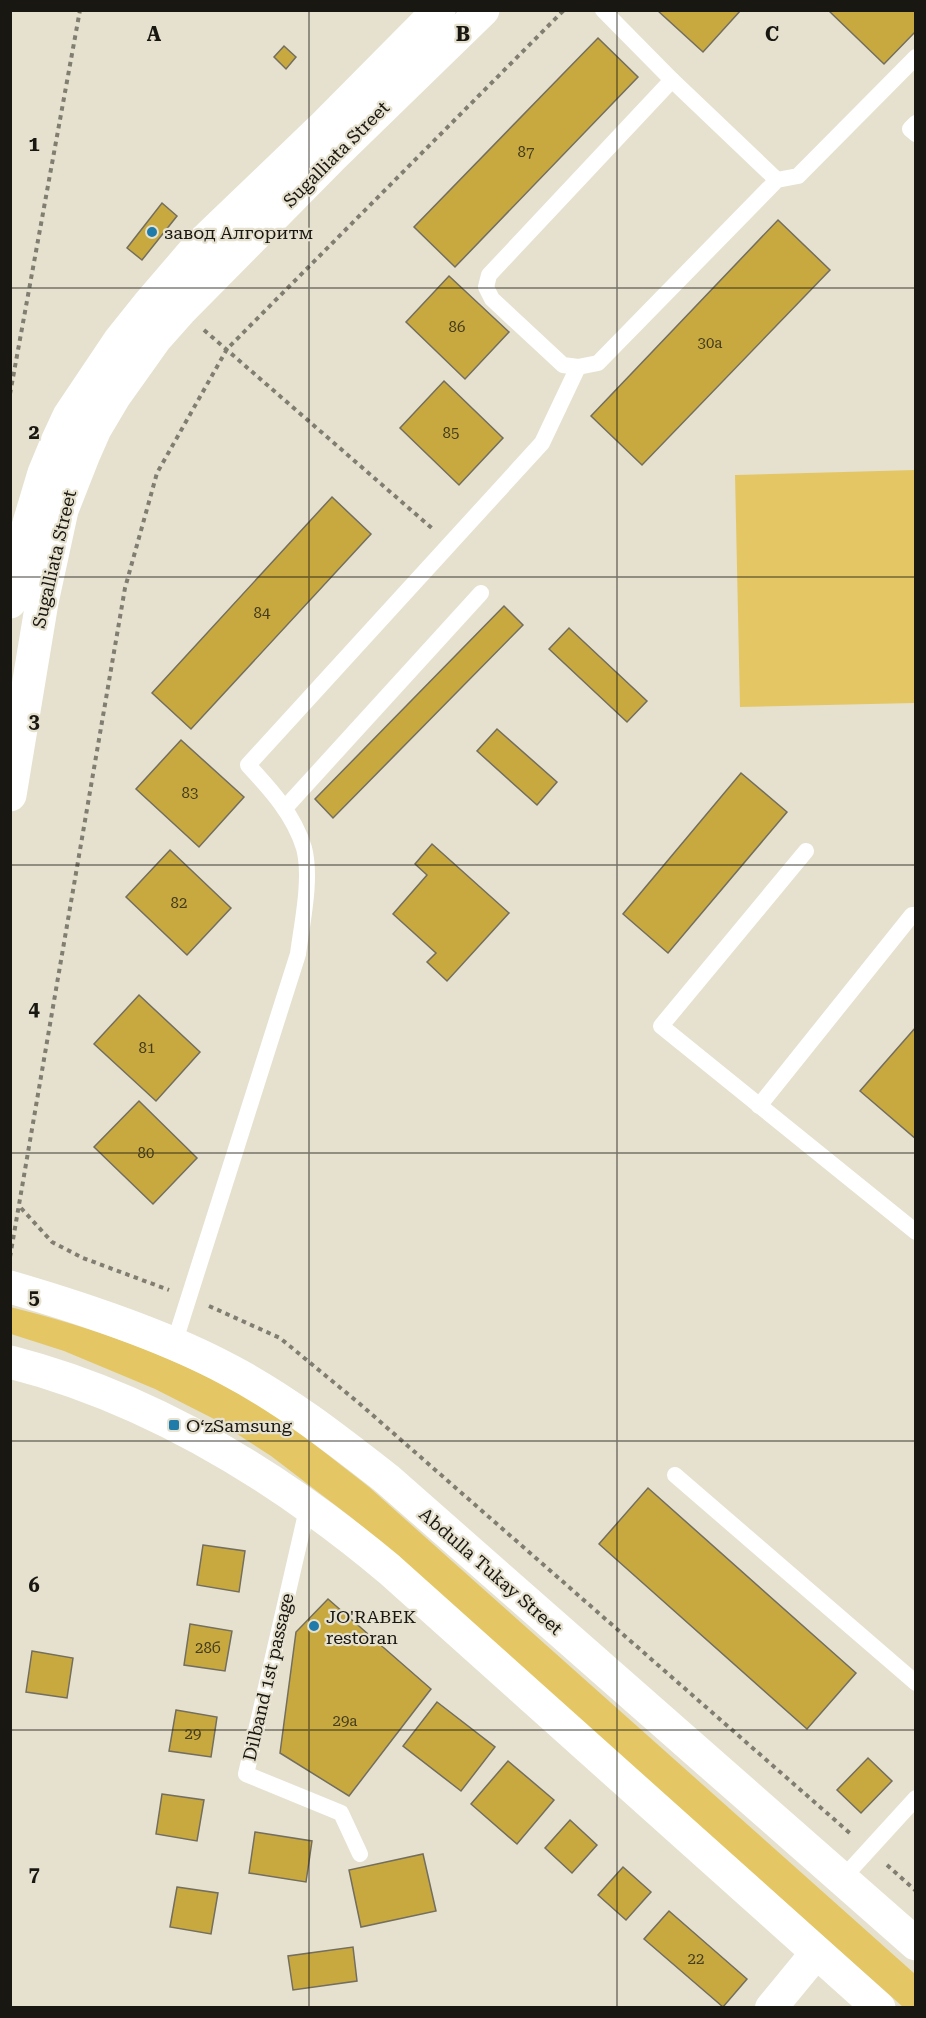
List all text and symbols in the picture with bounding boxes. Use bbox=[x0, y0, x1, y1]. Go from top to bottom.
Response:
text: A bbox=[147, 22, 162, 46]
text: B bbox=[456, 22, 470, 46]
text: C bbox=[765, 22, 779, 46]
street label: Sugalliata Street bbox=[279, 96, 394, 211]
text: 1 bbox=[28, 132, 40, 156]
house number: 87 bbox=[518, 143, 534, 161]
place label: завод Алгоритм bbox=[164, 222, 313, 243]
marker: завод Алгоритм bbox=[145, 225, 159, 239]
house number: 86 bbox=[449, 318, 465, 336]
house number: 30a bbox=[698, 334, 722, 352]
text: 2 bbox=[28, 420, 40, 444]
house number: 85 bbox=[443, 424, 459, 442]
street label: Sugalliata Street bbox=[28, 488, 80, 630]
house number: 84 bbox=[254, 604, 271, 622]
text: 3 bbox=[28, 709, 40, 733]
house number: 83 bbox=[182, 784, 198, 802]
house number: 82 bbox=[171, 894, 187, 912]
text: 4 bbox=[28, 997, 40, 1021]
house number: 81 bbox=[139, 1039, 155, 1057]
house number: 80 bbox=[138, 1144, 154, 1162]
text: 5 bbox=[28, 1285, 40, 1309]
place label: OʻzSamsung bbox=[186, 1415, 293, 1436]
marker: OʻzSamsung bbox=[167, 1418, 181, 1432]
street label: Abdulla Tukay Street bbox=[415, 1503, 567, 1639]
text: 6 bbox=[28, 1573, 40, 1597]
street label: Dilband 1st passage bbox=[238, 1591, 298, 1763]
place label: JO'RABEK restoran bbox=[326, 1606, 416, 1648]
marker: JO'RABEK restoran bbox=[307, 1619, 321, 1633]
house number: 28б bbox=[195, 1639, 221, 1657]
house number: 29a bbox=[333, 1712, 357, 1730]
house number: 29 bbox=[185, 1725, 201, 1743]
text: 7 bbox=[28, 1862, 40, 1886]
house number: 22 bbox=[688, 1950, 704, 1968]

